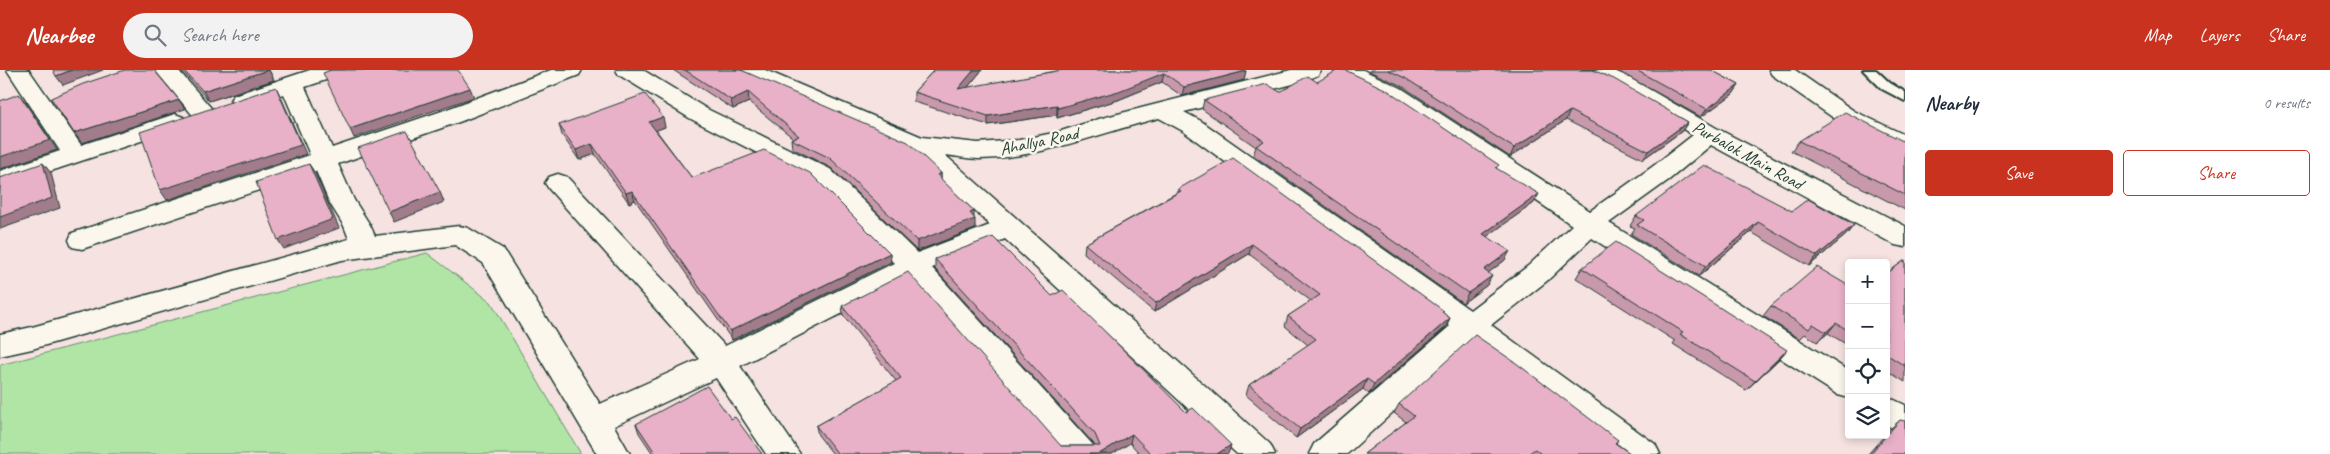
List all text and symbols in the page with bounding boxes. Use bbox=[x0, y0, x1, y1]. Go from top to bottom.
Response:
search box bbox=[123, 13, 473, 58]
text: Nearbee bbox=[25, 20, 93, 50]
icon: search bbox=[141, 21, 169, 49]
text: Search here bbox=[181, 23, 259, 47]
text: Map bbox=[2144, 24, 2172, 46]
text: Layers bbox=[2200, 24, 2239, 46]
text: Share bbox=[2267, 24, 2305, 46]
text: Nearby bbox=[1925, 90, 1978, 116]
text: 0 results bbox=[2263, 93, 2310, 113]
street label: Purbalok Main Road bbox=[1689, 116, 1810, 196]
street label: Ahallya Road bbox=[998, 121, 1083, 160]
button: Save bbox=[1925, 150, 2113, 196]
button: Share bbox=[2123, 150, 2310, 196]
map controls bbox=[1845, 259, 1890, 439]
button: + bbox=[1845, 259, 1890, 304]
button: − bbox=[1845, 304, 1890, 349]
button: locate bbox=[1845, 349, 1890, 394]
button: layers bbox=[1845, 394, 1890, 439]

